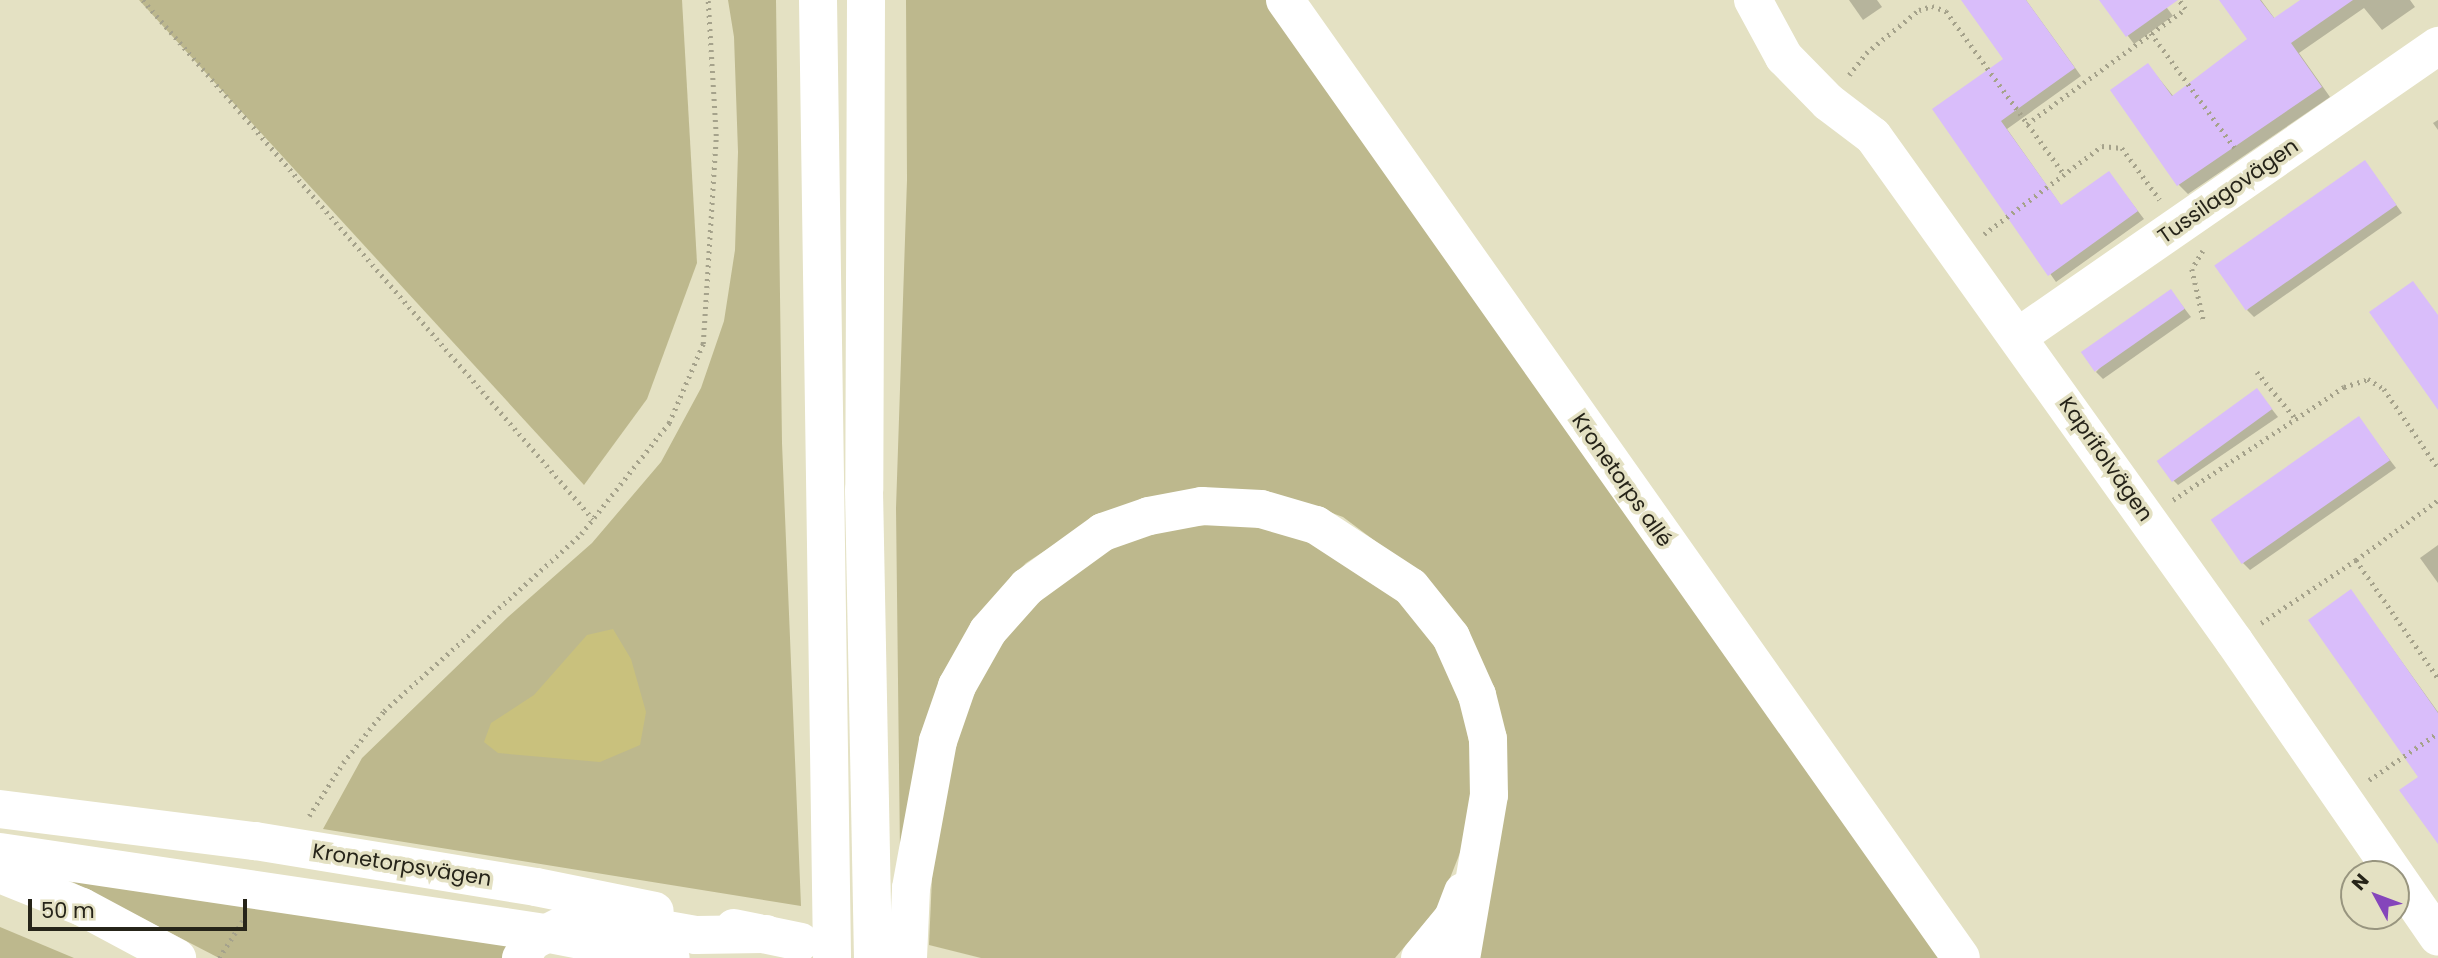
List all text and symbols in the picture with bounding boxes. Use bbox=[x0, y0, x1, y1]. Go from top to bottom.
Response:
street label: Tussilagovägen bbox=[2153, 133, 2303, 249]
street label: Kaprifolvägen bbox=[2054, 392, 2158, 526]
street label: Kronetorps allé bbox=[1566, 408, 1678, 552]
street label: Kronetorpsvägen bbox=[311, 838, 493, 892]
north arrow bbox=[2340, 860, 2410, 930]
text: N bbox=[2345, 868, 2375, 896]
scale bar bbox=[32, 884, 250, 928]
text: 50 m bbox=[41, 896, 95, 925]

